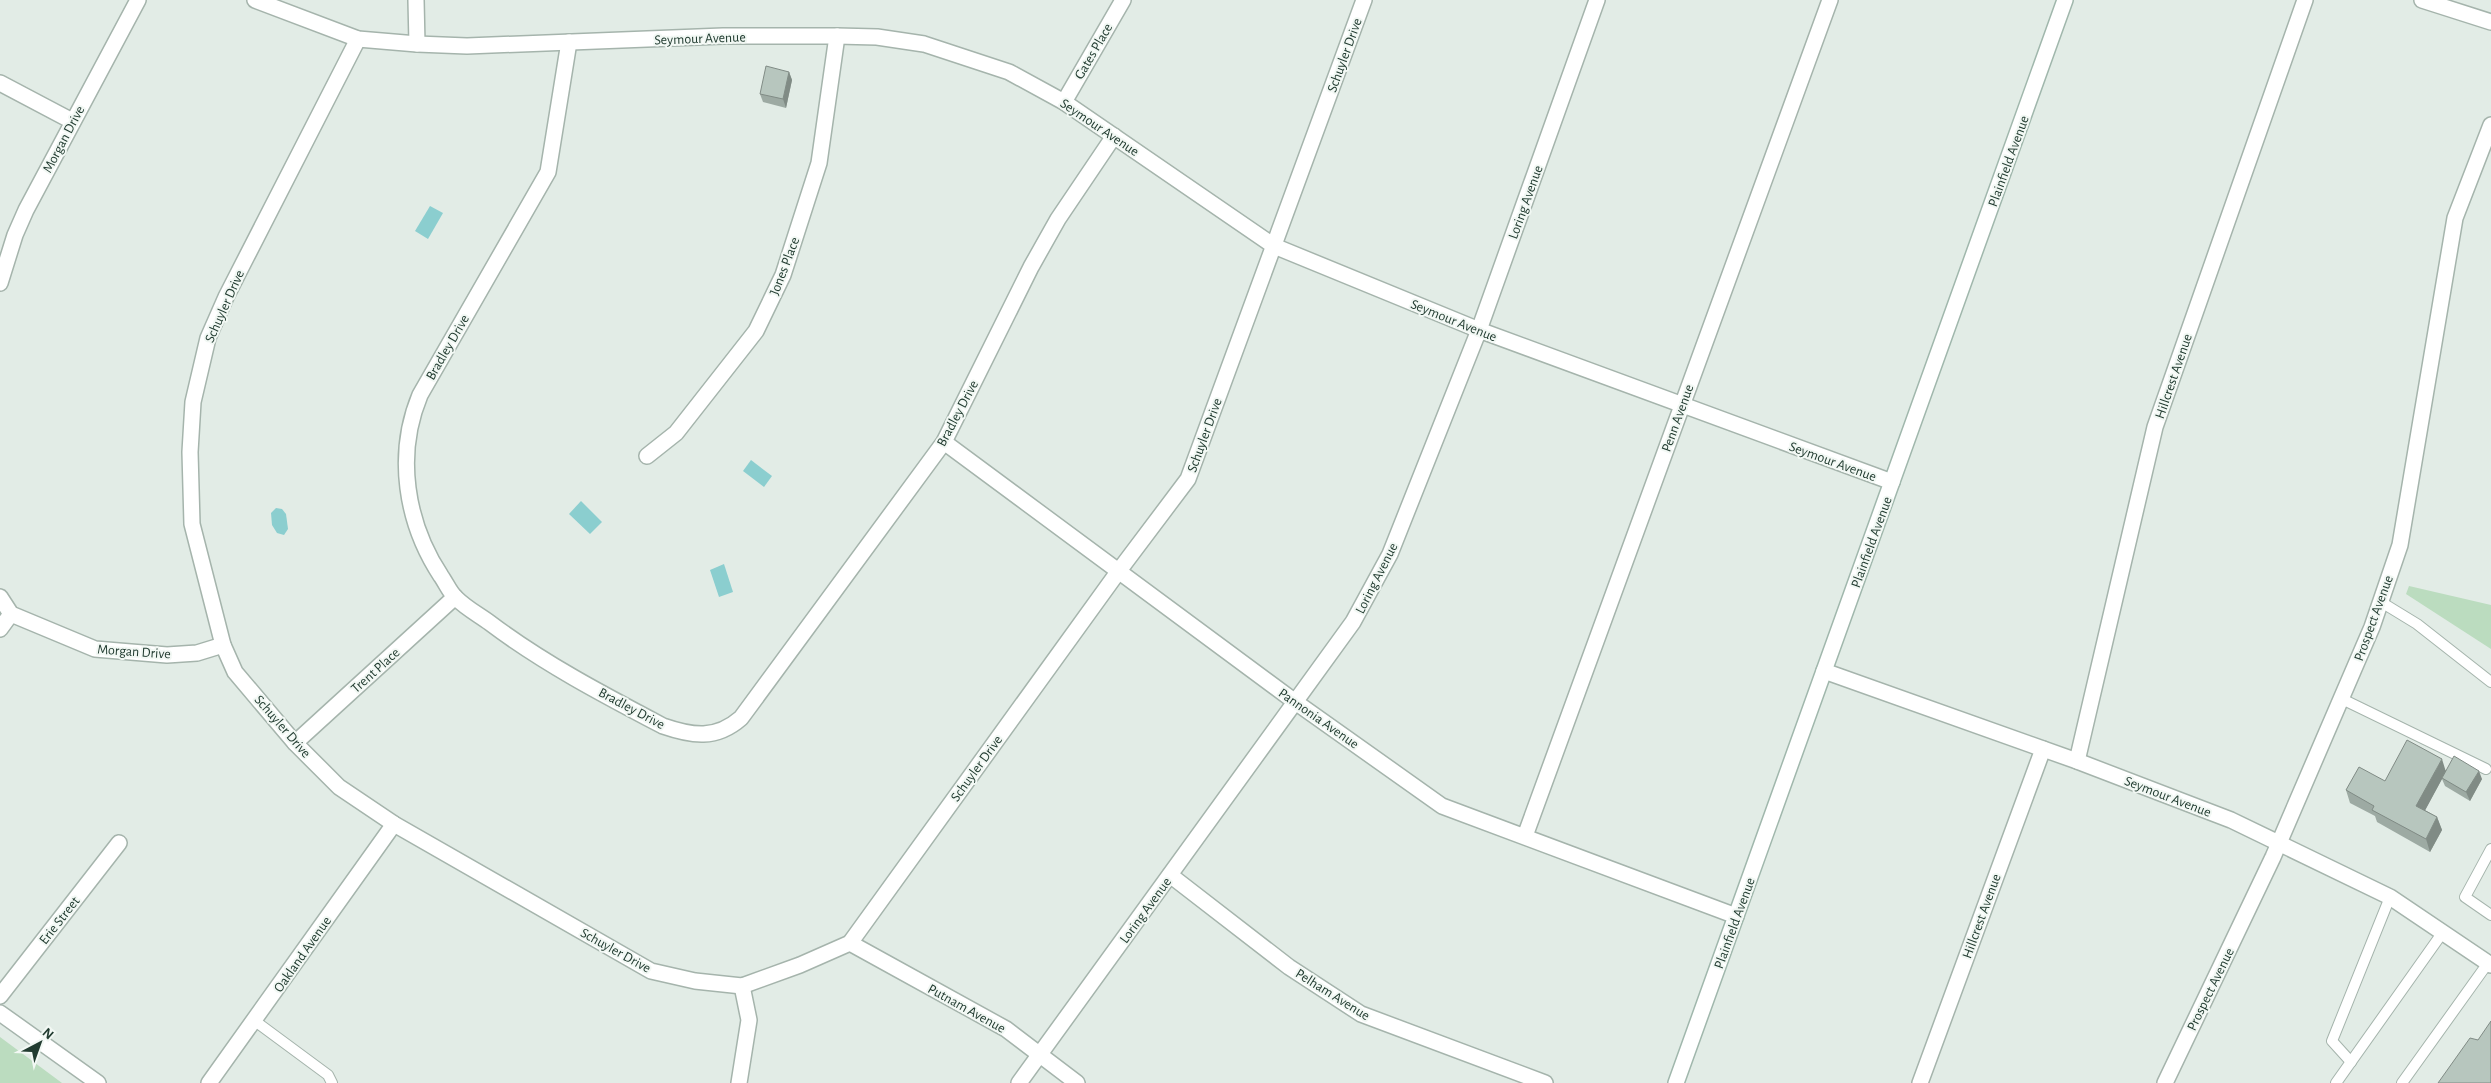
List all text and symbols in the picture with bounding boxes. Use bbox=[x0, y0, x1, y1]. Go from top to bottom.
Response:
street label: Schuyler Drive bbox=[1325, 16, 1365, 94]
street label: Gates Place bbox=[1072, 21, 1115, 82]
street label: Seymour Avenue bbox=[654, 30, 746, 48]
street label: Seymour Avenue bbox=[1058, 96, 1141, 159]
street label: Morgan Drive bbox=[40, 104, 87, 175]
street label: Plainfield Avenue bbox=[1986, 114, 2032, 209]
street label: Loring Avenue bbox=[1506, 164, 1546, 241]
street label: Jones Place bbox=[767, 235, 802, 297]
street label: Schuyler Drive bbox=[203, 268, 247, 345]
street label: Seymour Avenue bbox=[1409, 297, 1499, 345]
street label: Bradley Drive bbox=[424, 312, 472, 383]
street label: Hillcrest Avenue bbox=[2153, 332, 2195, 421]
street label: Bradley Drive bbox=[935, 378, 981, 449]
street label: Penn Avenue bbox=[1659, 383, 1697, 454]
street label: Schuyler Drive bbox=[1185, 396, 1225, 474]
street label: Seymour Avenue bbox=[1787, 440, 1878, 484]
street label: Plainfield Avenue bbox=[1849, 495, 1895, 590]
street label: Loring Avenue bbox=[1353, 541, 1401, 616]
street label: Prospect Avenue bbox=[2352, 574, 2396, 663]
street label: Morgan Drive bbox=[97, 642, 171, 662]
street label: Trent Place bbox=[349, 645, 403, 696]
street label: Bradley Drive bbox=[596, 686, 667, 732]
street label: Pannonia Avenue bbox=[1276, 686, 1361, 752]
street label: Schuyler Drive bbox=[251, 693, 313, 761]
street label: Schuyler Drive bbox=[948, 733, 1005, 804]
street label: Seymour Avenue bbox=[2122, 774, 2213, 820]
street label: Hillcrest Avenue bbox=[1960, 872, 2004, 960]
street label: Loring Avenue bbox=[1117, 875, 1174, 946]
street label: Plainfield Avenue bbox=[1712, 876, 1758, 971]
street label: Erie Street bbox=[37, 894, 83, 947]
street label: Oakland Avenue bbox=[272, 914, 334, 995]
street label: Schuyler Drive bbox=[578, 926, 653, 976]
street label: Prospect Avenue bbox=[2185, 946, 2237, 1033]
street label: Pelham Avenue bbox=[1293, 967, 1372, 1023]
street label: Putnam Avenue bbox=[925, 982, 1008, 1036]
north arrow bbox=[15, 1018, 65, 1068]
text: N bbox=[40, 1025, 56, 1042]

